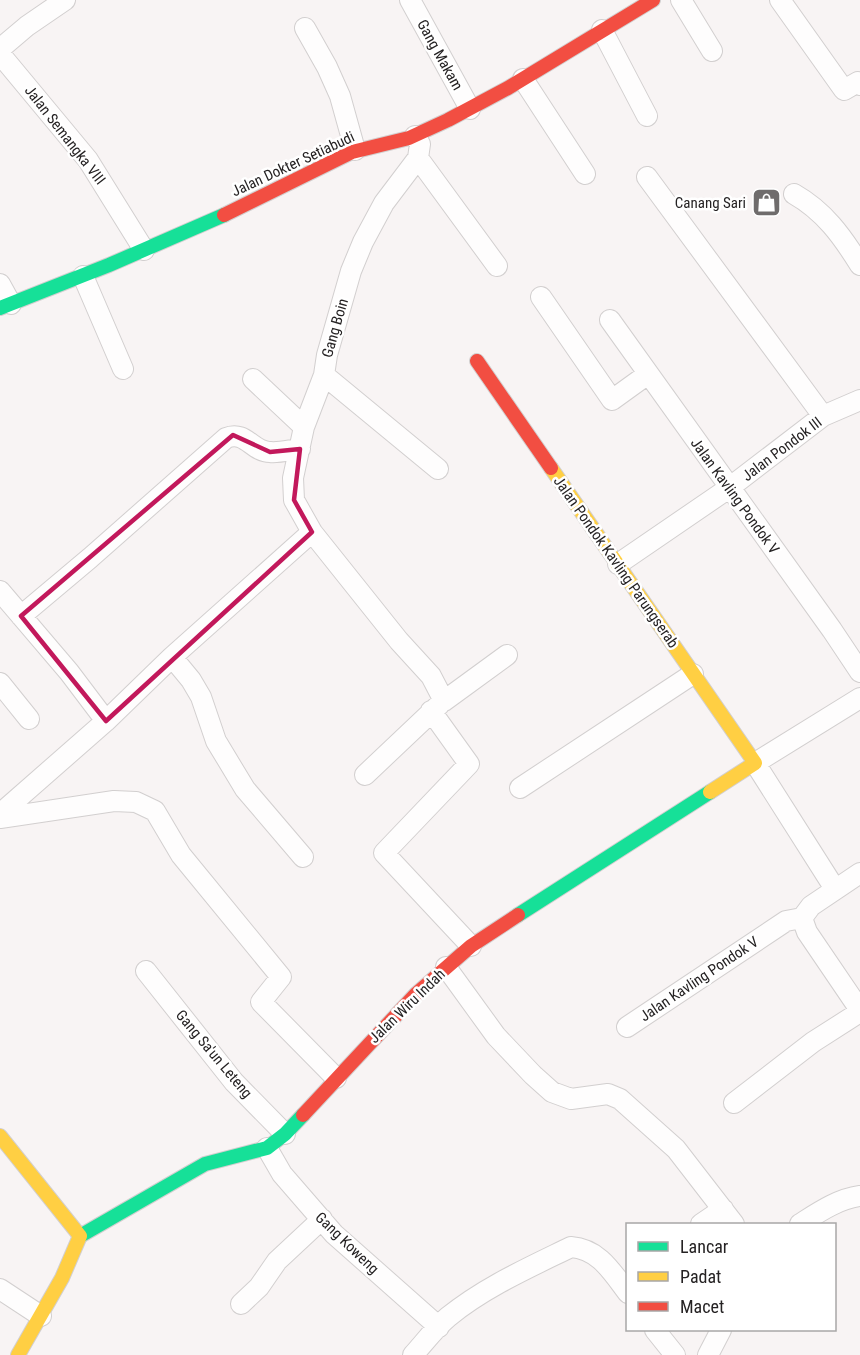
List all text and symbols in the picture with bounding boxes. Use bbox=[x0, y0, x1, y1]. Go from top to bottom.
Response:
street label: Gang Makam bbox=[413, 17, 467, 93]
street label: Jalan Semangka VIII bbox=[21, 82, 109, 188]
street label: Jalan Dokter Setiabudi bbox=[229, 128, 357, 200]
shop icon: Canang Sari bbox=[751, 187, 783, 219]
place label: Canang Sari bbox=[675, 194, 746, 212]
street label: Gang Boin bbox=[318, 296, 352, 360]
street label: Jalan Pondok III bbox=[739, 413, 825, 485]
street label: Jalan Kavling Pondok V bbox=[687, 434, 783, 558]
street label: Jalan Pondok Kavling Parungserab bbox=[550, 473, 682, 651]
street label: Jalan Kavling Pondok V bbox=[636, 932, 762, 1025]
street label: Jalan Wiru Indah bbox=[365, 965, 449, 1047]
street label: Gang Sa'un Leteng bbox=[172, 1006, 256, 1102]
street label: Gang Koweng bbox=[312, 1208, 382, 1278]
legend bbox=[626, 1223, 836, 1331]
text: Lancar bbox=[680, 1236, 729, 1257]
text: Padat bbox=[680, 1266, 721, 1287]
text: Macet bbox=[680, 1296, 724, 1317]

